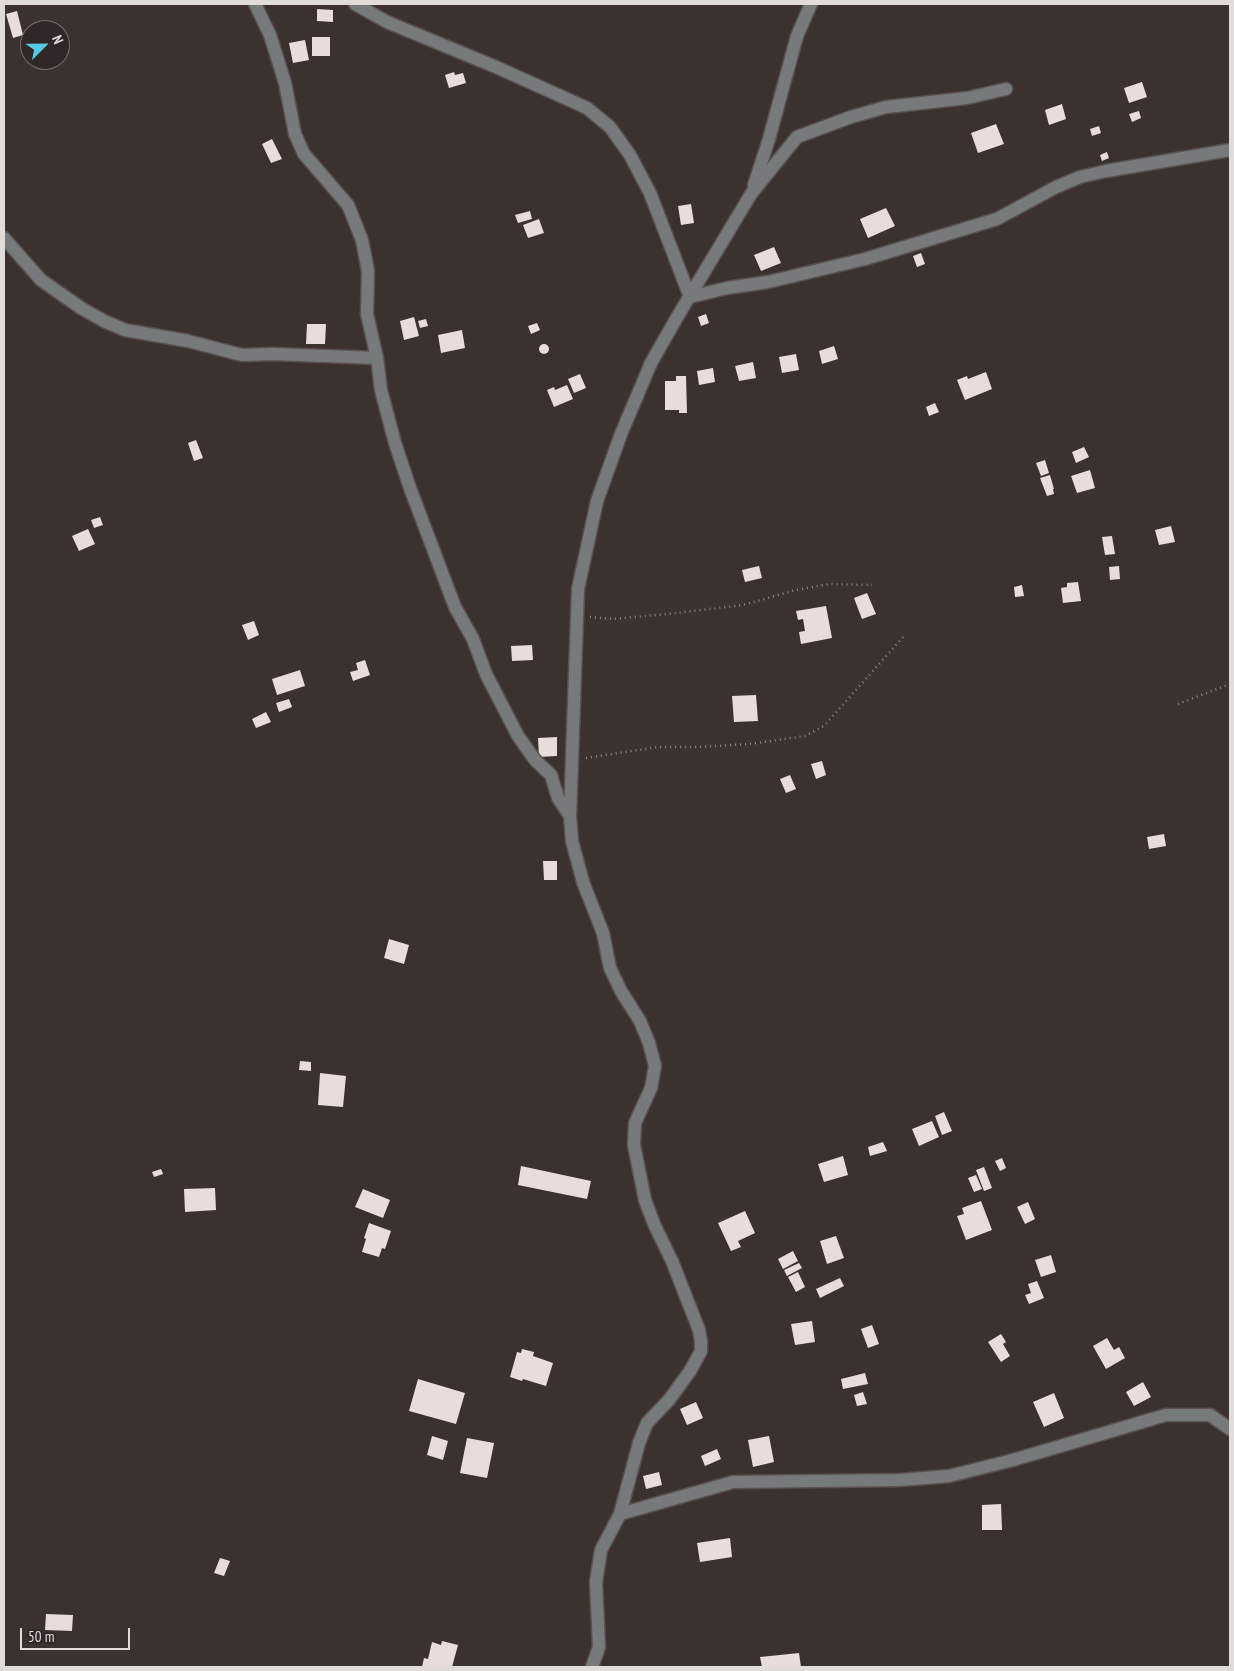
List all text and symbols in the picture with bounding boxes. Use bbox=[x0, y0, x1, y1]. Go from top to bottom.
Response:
north arrow bbox=[20, 20, 70, 70]
text: N bbox=[48, 33, 68, 47]
scale bar bbox=[22, 1618, 132, 1650]
text: 50 m bbox=[28, 1627, 54, 1646]

